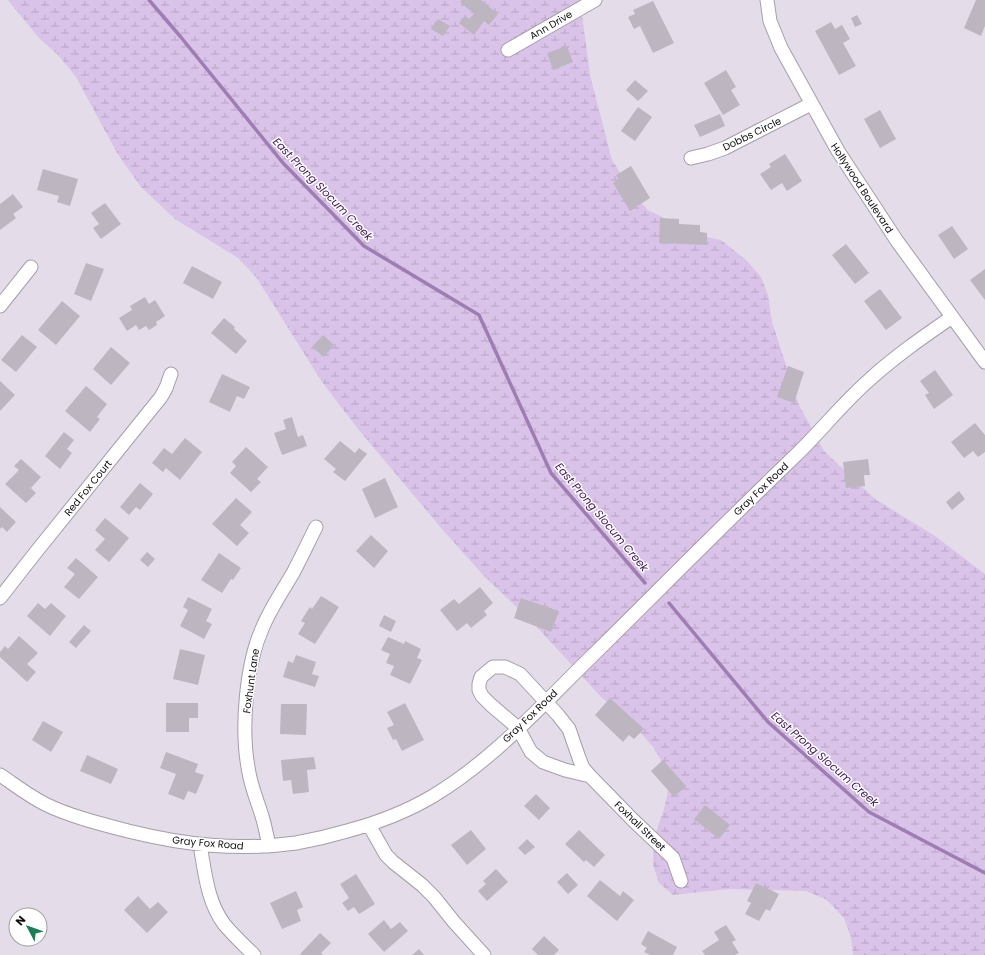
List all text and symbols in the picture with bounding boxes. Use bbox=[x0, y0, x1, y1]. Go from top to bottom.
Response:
street label: Ann Drive bbox=[527, 7, 575, 43]
street label: Dobbs Circle bbox=[720, 113, 784, 155]
water label: East Prong Slocum Creek bbox=[269, 134, 378, 245]
street label: Hollywood Boulevard bbox=[827, 140, 897, 236]
street label: Red Fox Court bbox=[61, 456, 116, 519]
water label: East Prong Slocum Creek bbox=[552, 459, 653, 576]
street label: Gray Fox Road bbox=[730, 459, 792, 519]
street label: Foxhunt Lane bbox=[239, 648, 263, 714]
street label: Gray Fox Road bbox=[499, 686, 561, 746]
water label: East Prong Slocum Creek bbox=[768, 708, 883, 811]
street label: Foxhall Street bbox=[611, 798, 669, 855]
street label: Gray Fox Road bbox=[172, 832, 244, 854]
north arrow bbox=[8, 907, 48, 947]
text: N bbox=[12, 912, 29, 929]

